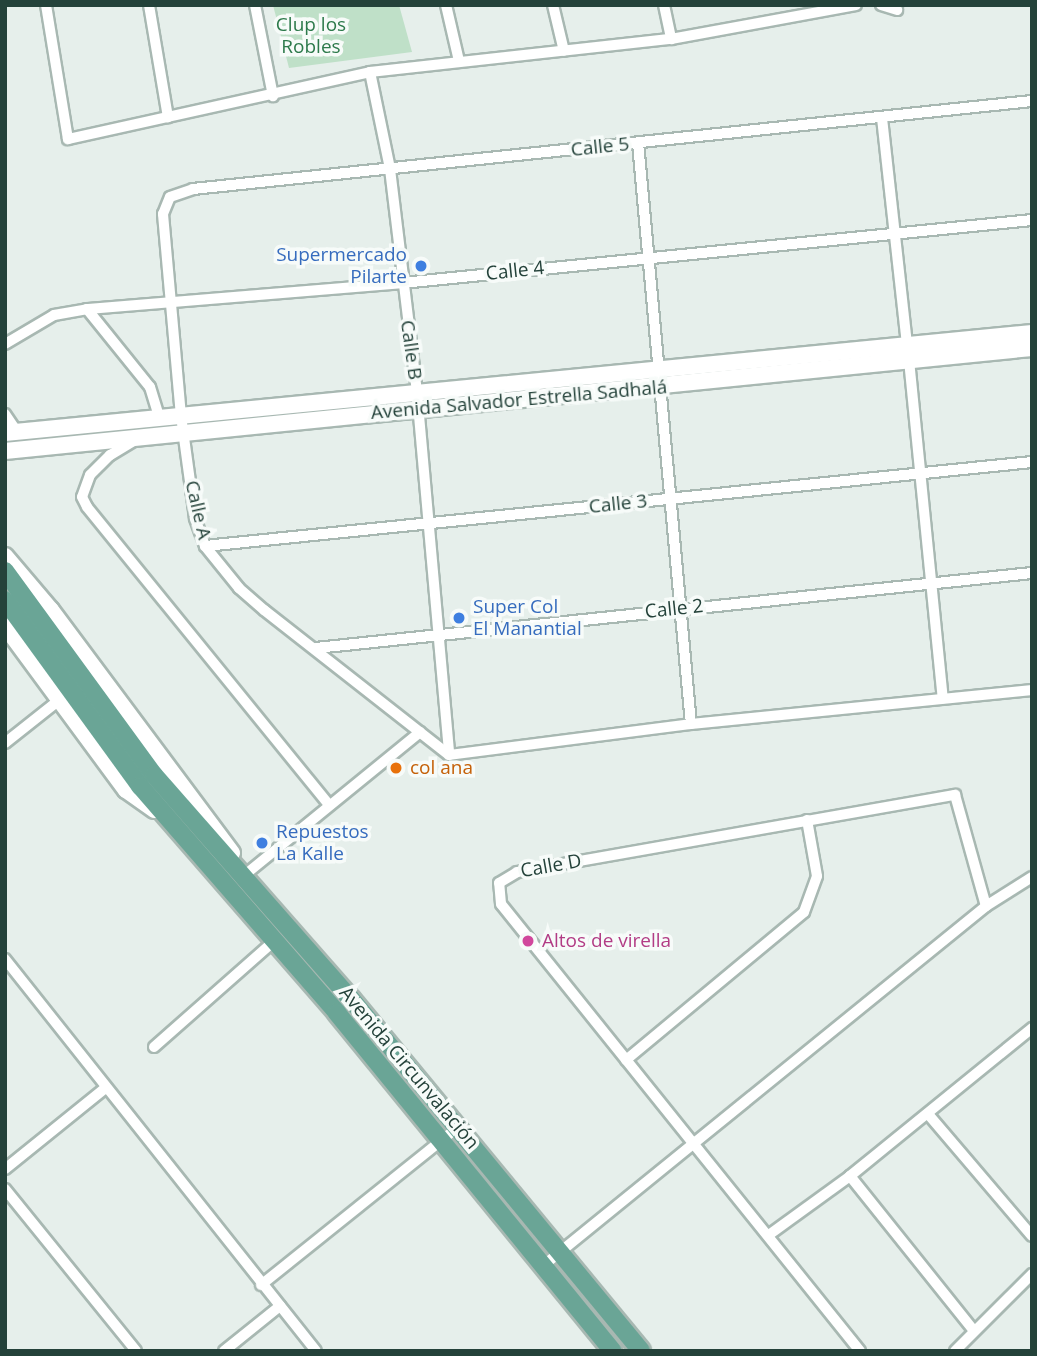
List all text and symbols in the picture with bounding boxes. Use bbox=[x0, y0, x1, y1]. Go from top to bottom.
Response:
park label: Clup los Robles bbox=[276, 14, 346, 58]
street label: Calle 5 bbox=[570, 133, 630, 161]
place label: Supermercado Pilarte bbox=[276, 244, 407, 288]
street label: Calle 4 bbox=[485, 257, 545, 285]
marker: Supermercado Pilarte bbox=[413, 258, 429, 274]
street label: Calle B bbox=[396, 319, 426, 381]
street label: Avenida Salvador Estrella Sadhalá bbox=[370, 376, 668, 424]
street label: Calle A bbox=[180, 478, 216, 542]
street label: Calle 3 bbox=[588, 490, 648, 518]
street label: Calle 2 bbox=[644, 595, 704, 623]
place label: Super Col El Manantial bbox=[473, 596, 582, 640]
marker: Super Col El Manantial bbox=[451, 610, 467, 626]
place label: col ana bbox=[410, 757, 473, 779]
marker: col ana bbox=[388, 760, 404, 776]
place label: Repuestos La Kalle bbox=[276, 821, 369, 865]
marker: Repuestos La Kalle bbox=[254, 835, 270, 851]
street label: Calle D bbox=[519, 849, 583, 883]
place label: Altos de virella bbox=[542, 930, 671, 952]
marker: Altos de virella bbox=[520, 933, 536, 949]
street label: Avenida Circunvalación bbox=[334, 982, 484, 1154]

